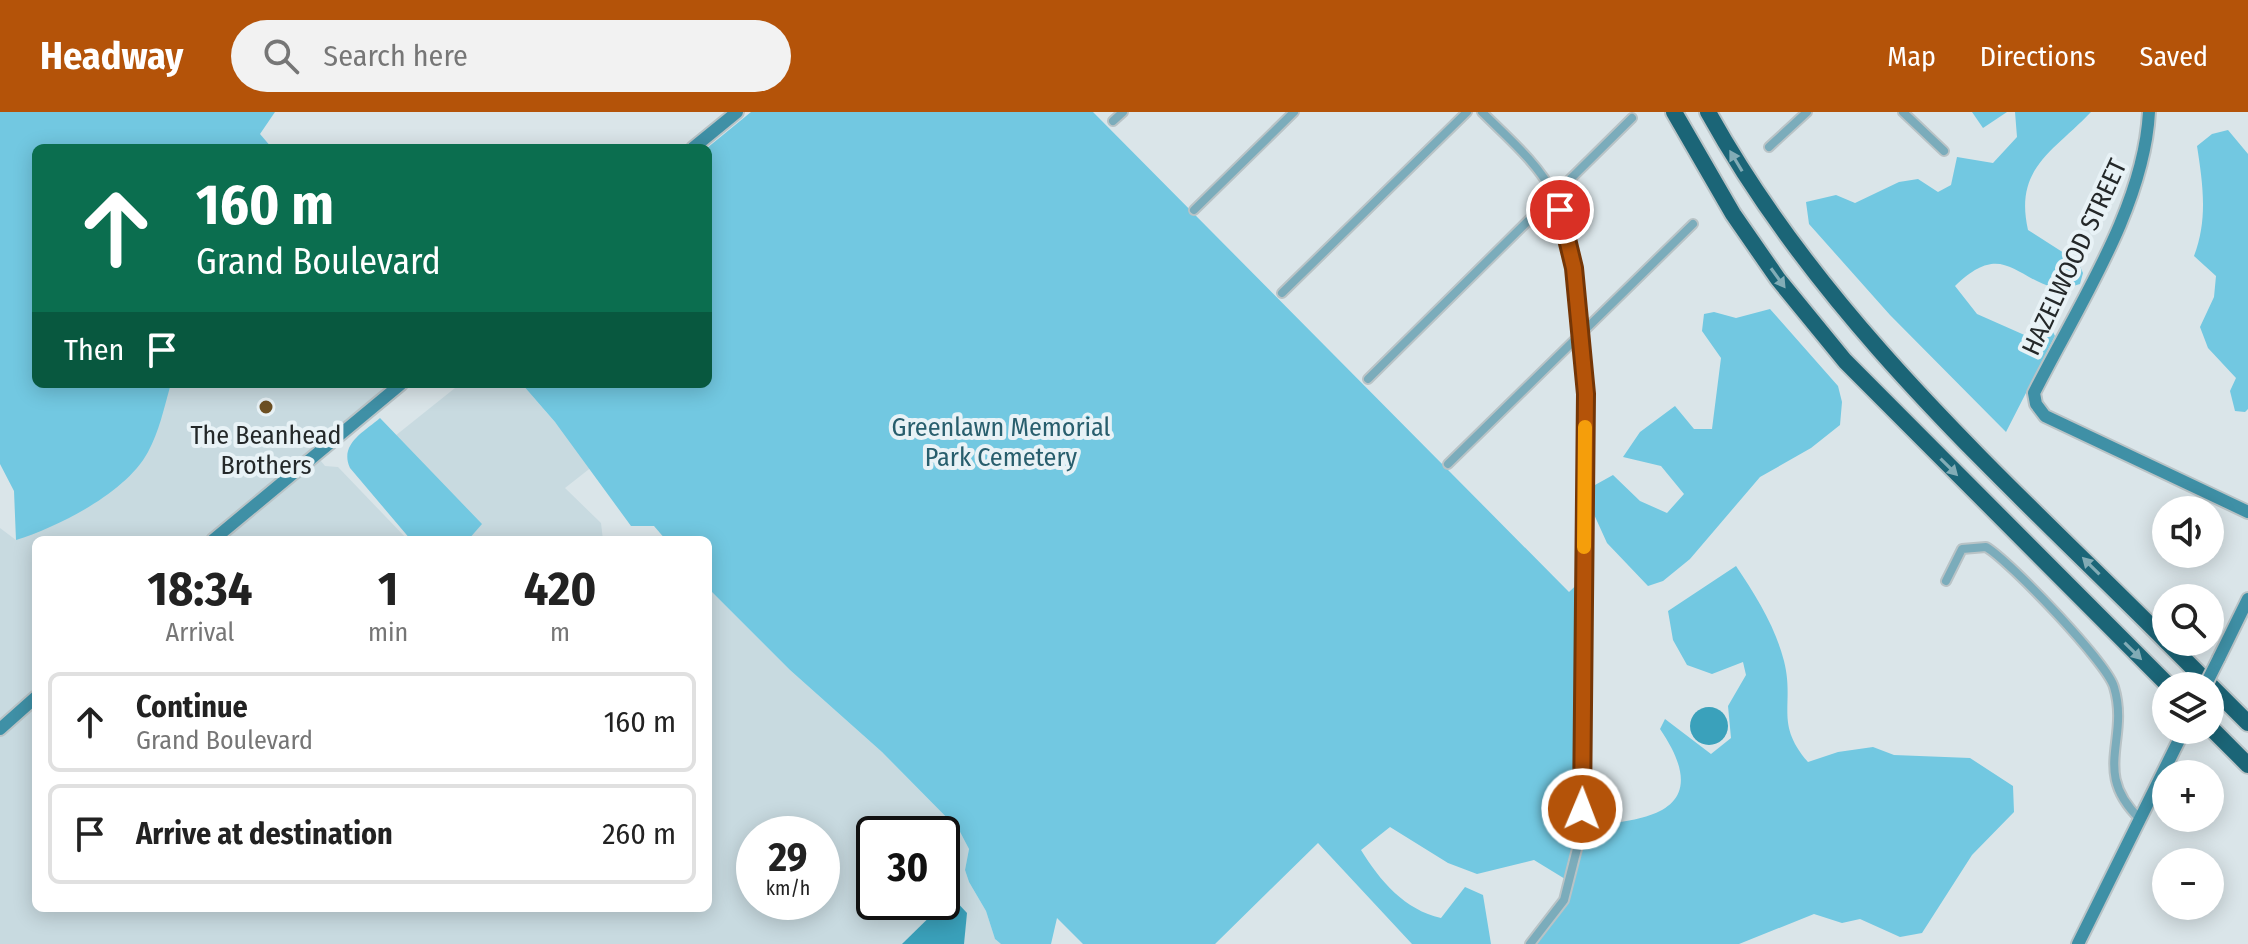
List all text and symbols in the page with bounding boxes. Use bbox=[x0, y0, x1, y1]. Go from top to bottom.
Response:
search box bbox=[231, 20, 791, 92]
text: Headway bbox=[40, 33, 183, 79]
icon: search bbox=[259, 34, 303, 78]
text: Search here bbox=[323, 38, 468, 74]
text: Map bbox=[1887, 40, 1936, 73]
text: Directions bbox=[1980, 40, 2096, 73]
text: Saved bbox=[2140, 40, 2208, 73]
one-way arrow bbox=[1729, 150, 1743, 172]
street label: HAZELWOOD STREET bbox=[2015, 154, 2133, 360]
text: 160 m bbox=[196, 172, 334, 239]
icon: ahead bbox=[64, 176, 168, 280]
pin bbox=[1526, 176, 1594, 244]
icon: arrive bbox=[1538, 188, 1582, 232]
text: Grand Boulevard bbox=[196, 240, 441, 284]
one-way arrow bbox=[1770, 267, 1786, 289]
icon: arrive bbox=[140, 328, 184, 372]
text: Then bbox=[64, 332, 124, 368]
marker: The Beanhead Brothers bbox=[257, 398, 275, 416]
park label: Greenlawn Memorial Park Cemetery bbox=[892, 412, 1111, 473]
place label: The Beanhead Brothers bbox=[191, 420, 341, 481]
one-way arrow bbox=[1939, 458, 1958, 476]
map controls bbox=[2152, 496, 2224, 920]
button: sound bbox=[2152, 496, 2224, 568]
one-way arrow bbox=[2082, 557, 2101, 576]
text: 18:34 bbox=[148, 560, 252, 618]
text: 1 bbox=[378, 560, 398, 618]
text: 420 bbox=[524, 560, 596, 618]
button: search bbox=[2152, 584, 2224, 656]
text: Arrival bbox=[165, 617, 234, 648]
text: min bbox=[368, 617, 408, 648]
text: m bbox=[550, 617, 570, 648]
one-way arrow bbox=[2123, 641, 2142, 660]
button: layers bbox=[2152, 672, 2224, 744]
text: Continue bbox=[136, 689, 248, 725]
icon: ahead bbox=[68, 700, 112, 744]
text: 160 m bbox=[604, 704, 676, 740]
text: Grand Boulevard bbox=[136, 725, 313, 756]
button: + bbox=[2152, 760, 2224, 832]
position arrow bbox=[1540, 767, 1624, 851]
icon: arrive bbox=[68, 812, 112, 856]
text: Arrive at destination bbox=[136, 816, 393, 852]
text: 260 m bbox=[602, 816, 676, 852]
speed limit sign: 30 bbox=[856, 816, 960, 920]
text: 29 bbox=[768, 834, 807, 882]
button: − bbox=[2152, 848, 2224, 920]
text: km/h bbox=[766, 876, 810, 900]

